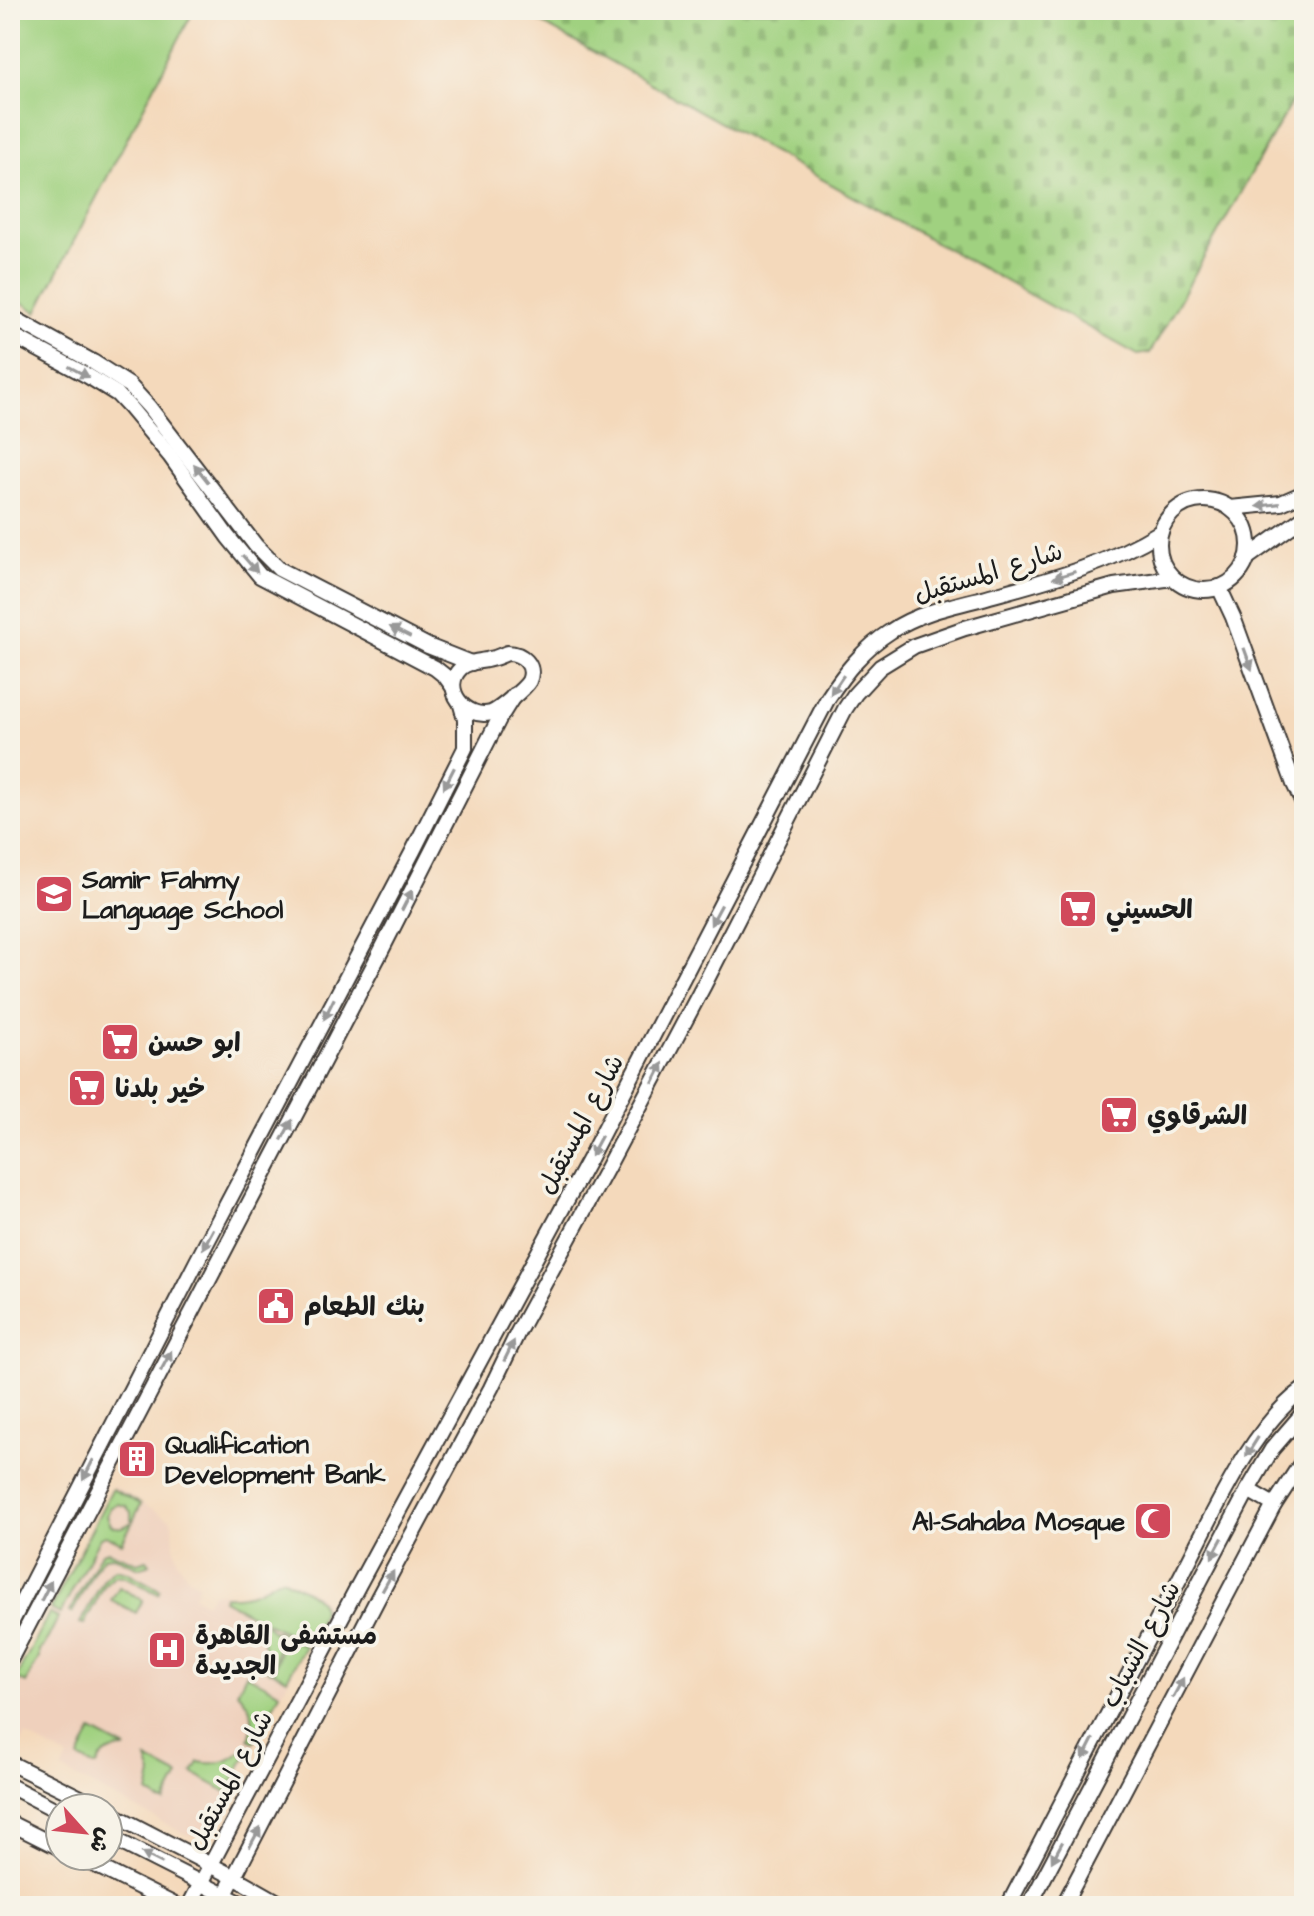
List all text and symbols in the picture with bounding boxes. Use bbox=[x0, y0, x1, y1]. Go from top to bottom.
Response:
one-way arrow bbox=[67, 365, 90, 378]
one-way arrow bbox=[193, 463, 209, 483]
one-way arrow bbox=[1255, 498, 1280, 511]
street label: شارع المستقبل bbox=[909, 533, 1067, 613]
one-way arrow bbox=[240, 554, 258, 573]
one-way arrow bbox=[1052, 569, 1076, 582]
one-way arrow bbox=[388, 625, 411, 638]
one-way arrow bbox=[1242, 648, 1255, 672]
one-way arrow bbox=[830, 674, 844, 696]
one-way arrow bbox=[443, 767, 456, 790]
place label: Samir Fahmy Language School bbox=[81, 862, 283, 931]
school or university icon: Samir Fahmy Language School bbox=[33, 873, 75, 915]
one-way arrow bbox=[400, 888, 414, 911]
supermarket icon: الحسيني bbox=[1057, 888, 1099, 930]
place label: الحسيني bbox=[1106, 892, 1193, 933]
one-way arrow bbox=[710, 904, 723, 927]
one-way arrow bbox=[322, 997, 336, 1020]
supermarket icon: ابو حسن bbox=[99, 1021, 141, 1063]
place label: ابو حسن bbox=[148, 1025, 241, 1061]
street label: شارع المستقبل bbox=[529, 1048, 633, 1201]
one-way arrow bbox=[651, 1061, 664, 1084]
supermarket icon: خير بلدنا bbox=[66, 1067, 108, 1109]
place label: خير بلدنا bbox=[115, 1071, 205, 1107]
supermarket icon: الشرقاوي bbox=[1098, 1094, 1140, 1136]
place label: الشرقاوي bbox=[1147, 1098, 1247, 1134]
one-way arrow bbox=[281, 1119, 294, 1142]
one-way arrow bbox=[590, 1135, 604, 1157]
one-way arrow bbox=[202, 1228, 215, 1251]
public building icon: بنك الطعام bbox=[255, 1285, 297, 1327]
place label: بنك الطعام bbox=[304, 1289, 425, 1326]
one-way arrow bbox=[502, 1340, 515, 1363]
one-way arrow bbox=[160, 1349, 173, 1372]
place label: Qualification Development Bank bbox=[165, 1427, 387, 1493]
one-way arrow bbox=[1246, 1436, 1260, 1458]
building icon: Qualification Development Bank bbox=[116, 1438, 158, 1480]
one-way arrow bbox=[82, 1458, 95, 1481]
mosque icon: Al-Sahaba Mosque bbox=[1132, 1500, 1174, 1542]
place label: Al-Sahaba Mosque bbox=[912, 1504, 1125, 1540]
one-way arrow bbox=[1211, 1537, 1225, 1559]
one-way arrow bbox=[381, 1570, 394, 1593]
street label: شارع الشباب bbox=[1092, 1574, 1190, 1714]
one-way arrow bbox=[38, 1580, 52, 1602]
place label: مستشفى القاهرة الجديدة bbox=[195, 1618, 377, 1684]
hospital icon: مستشفى القاهرة الجديدة bbox=[146, 1629, 188, 1671]
one-way arrow bbox=[1171, 1677, 1184, 1700]
street label: شارع المستقبل bbox=[178, 1704, 282, 1857]
one-way arrow bbox=[1082, 1738, 1095, 1761]
north arrow bbox=[44, 1792, 124, 1872]
text: ش bbox=[81, 1823, 120, 1858]
one-way arrow bbox=[248, 1825, 261, 1848]
one-way arrow bbox=[1051, 1841, 1064, 1864]
one-way arrow bbox=[140, 1852, 163, 1865]

